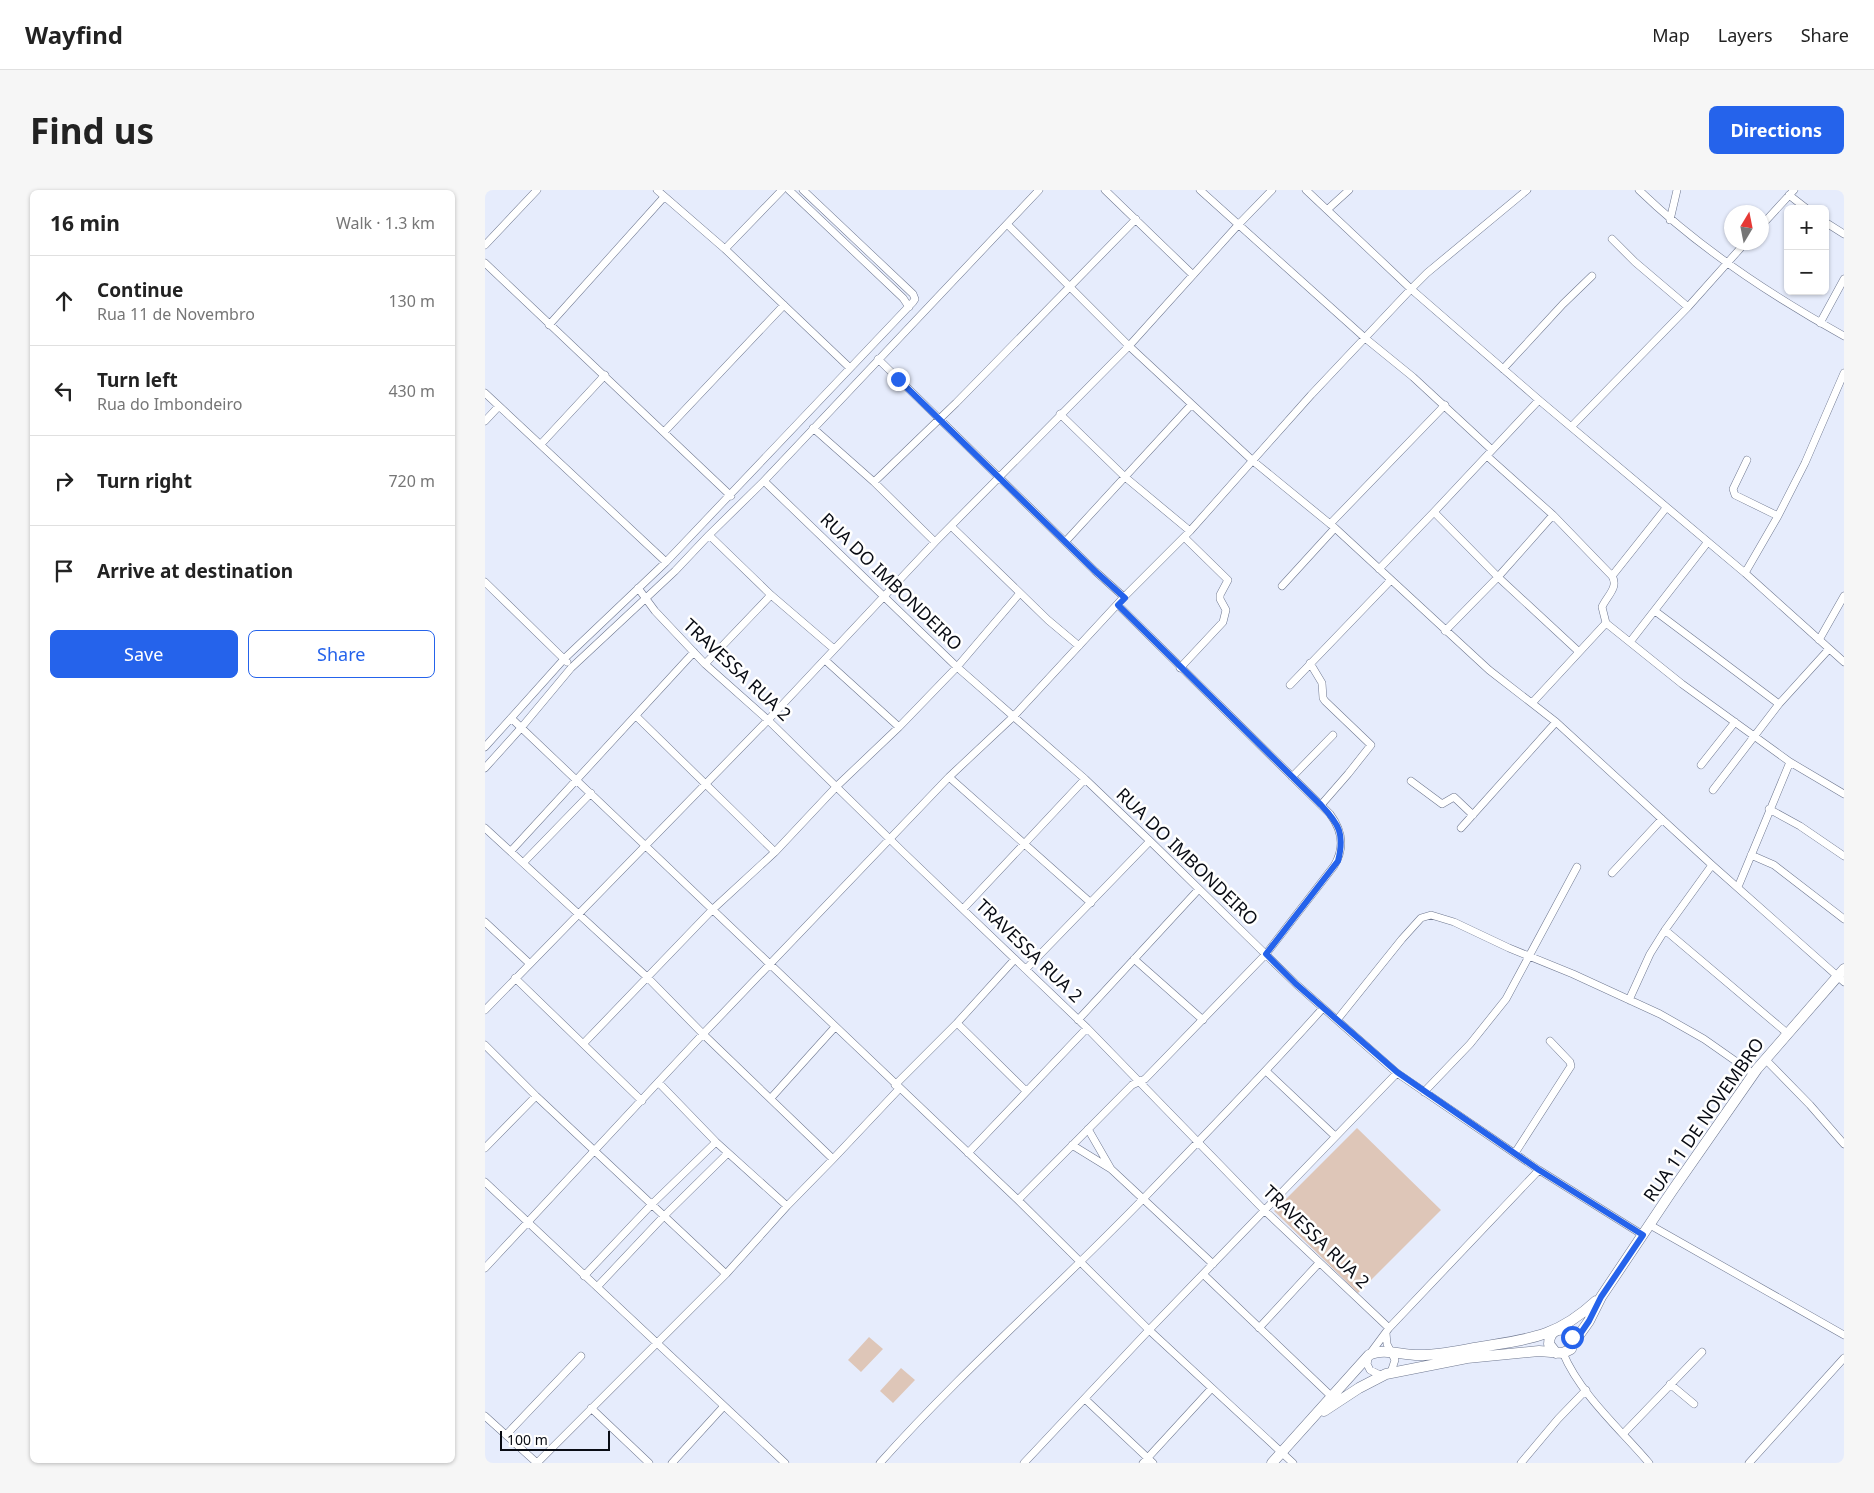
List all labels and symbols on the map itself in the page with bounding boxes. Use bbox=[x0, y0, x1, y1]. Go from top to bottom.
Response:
north arrow bbox=[1724, 205, 1769, 250]
route end bbox=[887, 368, 910, 391]
street label: RUA DO IMBONDEIRO bbox=[816, 507, 968, 655]
street label: TRAVESSA RUA 2 bbox=[679, 613, 797, 726]
street label: RUA DO IMBONDEIRO bbox=[1112, 782, 1264, 930]
street label: TRAVESSA RUA 2 bbox=[971, 893, 1088, 1007]
street label: RUA 11 DE NOVEMBRO bbox=[1637, 1033, 1769, 1206]
street label: TRAVESSA RUA 2 bbox=[1258, 1179, 1375, 1293]
route start bbox=[1561, 1326, 1584, 1349]
scale bar bbox=[500, 1428, 610, 1451]

